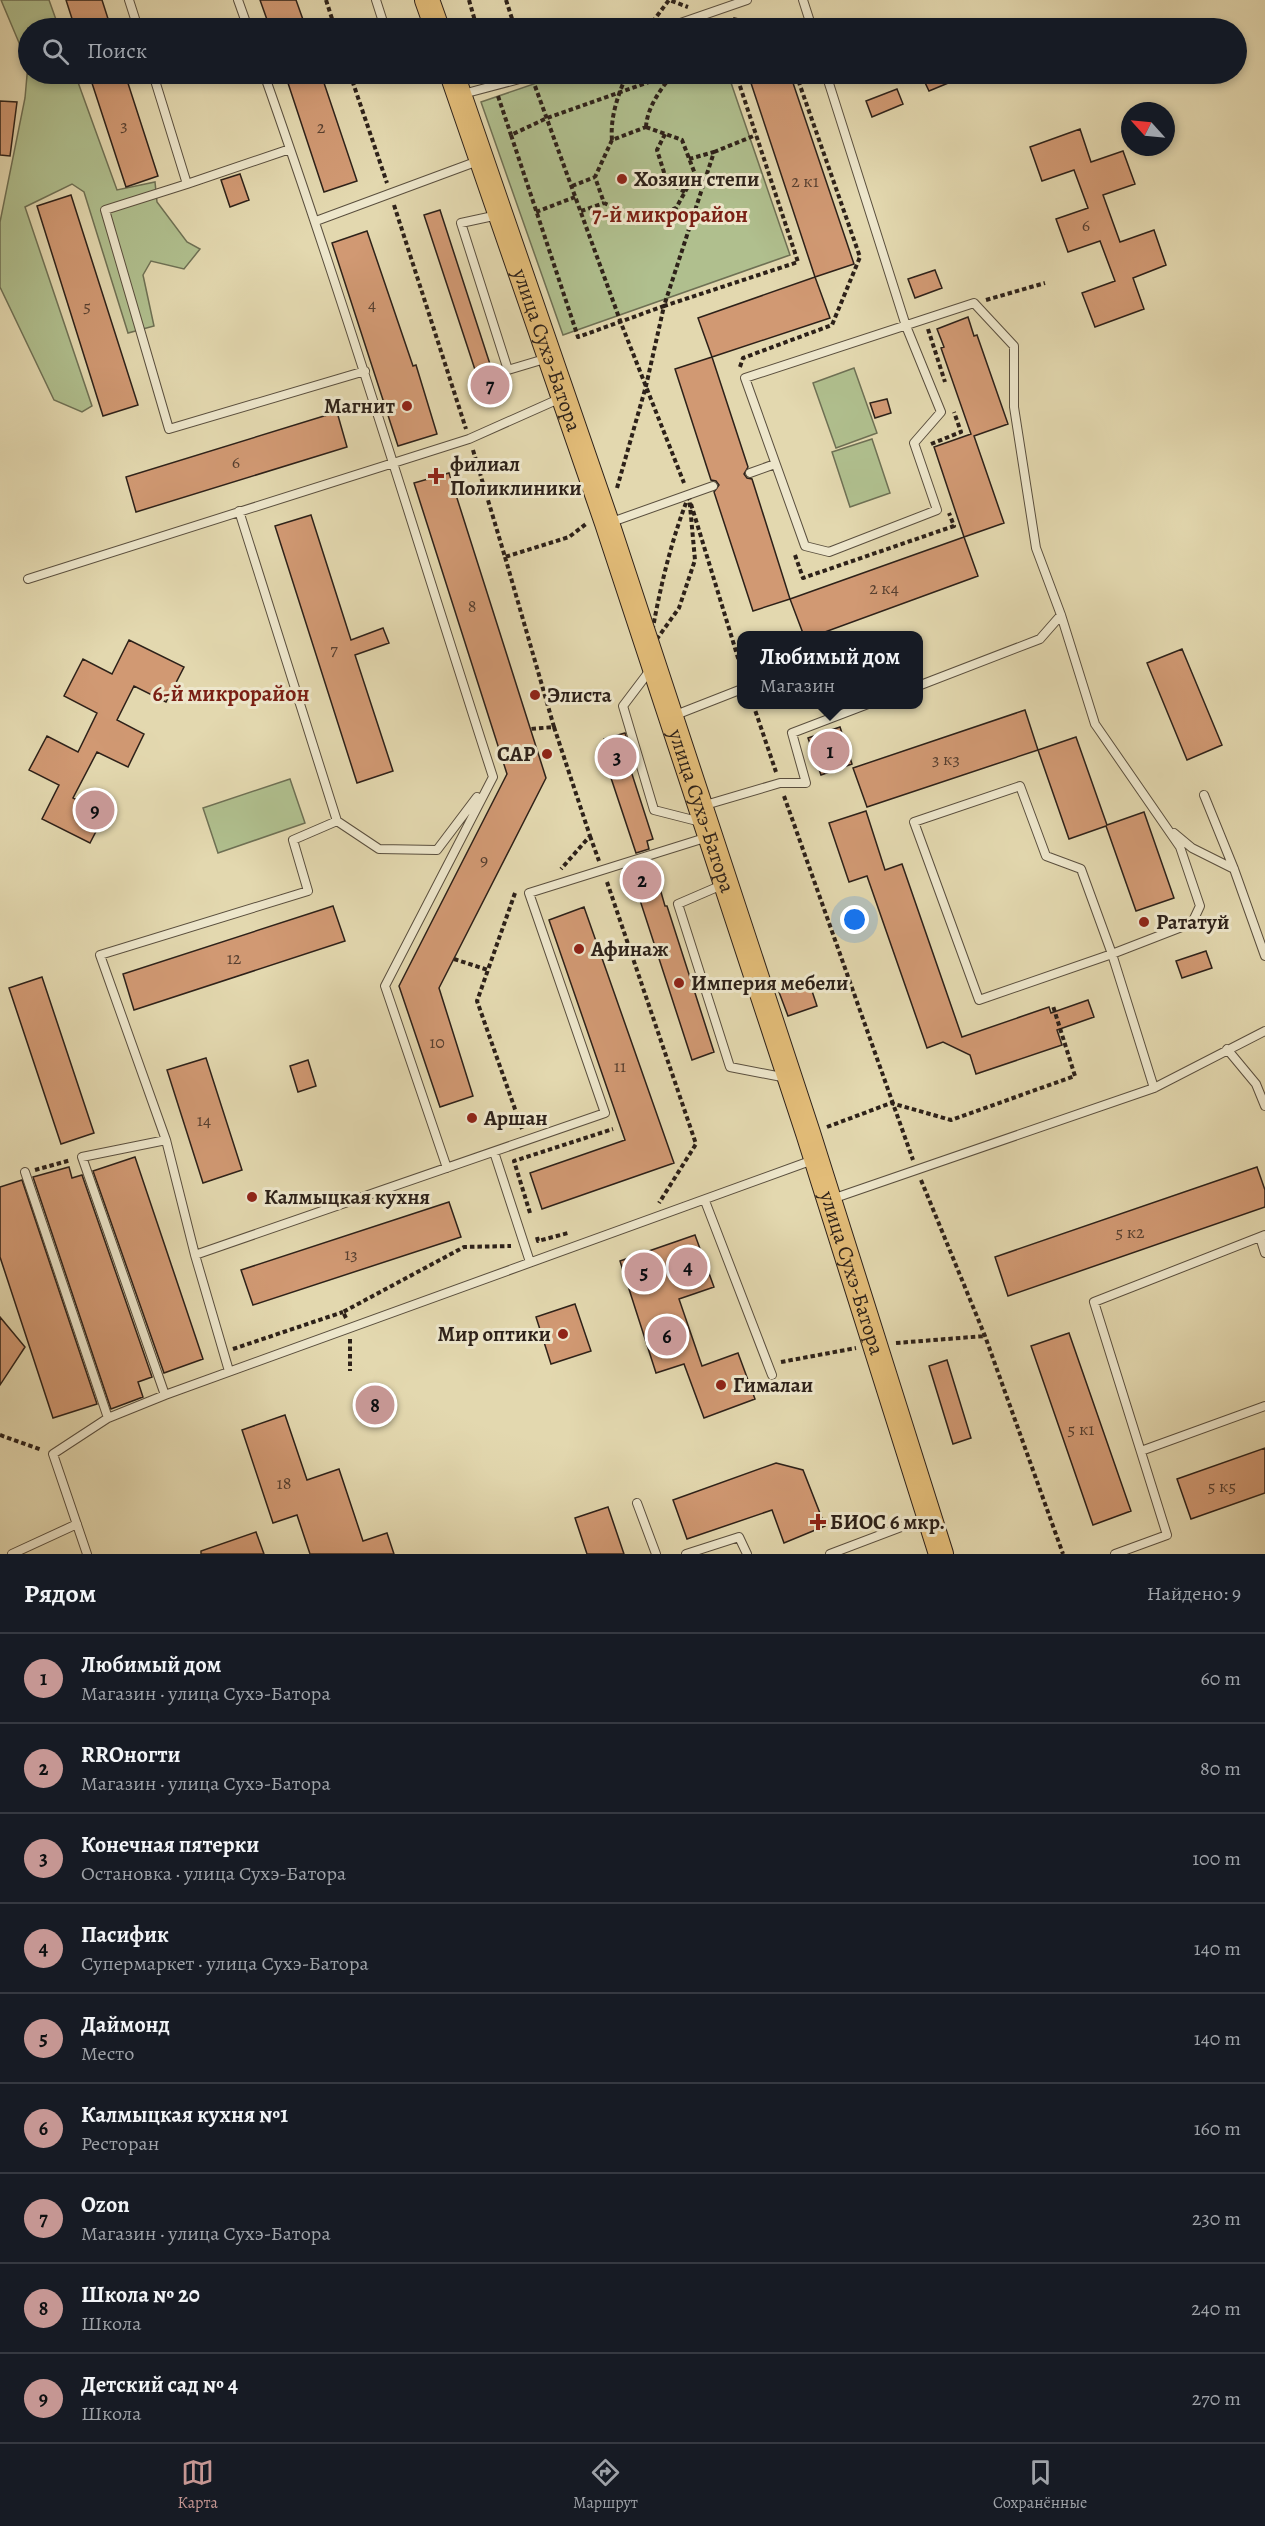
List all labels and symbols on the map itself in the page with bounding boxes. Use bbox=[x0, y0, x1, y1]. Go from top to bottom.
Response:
north arrow bbox=[1121, 102, 1175, 156]
house number: 3 bbox=[120, 113, 128, 137]
house number: 2 bbox=[317, 115, 326, 139]
place label: Хозяин степи bbox=[634, 165, 759, 193]
house number: 2 к1 bbox=[791, 169, 819, 193]
marker: Хозяин степи bbox=[615, 172, 629, 186]
district label: 7-й микрорайон bbox=[592, 200, 748, 230]
house number: 6 bbox=[1082, 213, 1090, 237]
street label: улица Сухэ-Батора bbox=[506, 264, 588, 435]
house number: 4 bbox=[368, 292, 376, 316]
house number: 5 bbox=[83, 294, 91, 318]
pin: 7 bbox=[470, 362, 510, 408]
place label: Магнит bbox=[324, 392, 395, 420]
marker: Магнит bbox=[400, 399, 414, 413]
house number: 6 bbox=[232, 450, 240, 474]
place label: филиал Поликлиники bbox=[450, 450, 582, 502]
marker: филиал Поликлиники bbox=[427, 467, 445, 485]
house number: 2 к4 bbox=[869, 576, 899, 600]
house number: 8 bbox=[468, 594, 476, 618]
house number: 7 bbox=[330, 637, 338, 661]
district label: 6-й микрорайон bbox=[153, 679, 309, 709]
place label: Элиста bbox=[547, 681, 612, 709]
marker: Элиста bbox=[528, 688, 542, 702]
street label: улица Сухэ-Батора bbox=[662, 724, 742, 896]
pin: 1 bbox=[810, 728, 850, 774]
pin: 3 bbox=[598, 734, 636, 780]
place label: САР bbox=[497, 740, 535, 768]
marker: САР bbox=[540, 747, 554, 761]
house number: 3 к3 bbox=[932, 747, 960, 771]
pin: 9 bbox=[76, 788, 115, 832]
house number: 9 bbox=[480, 848, 488, 872]
pin: 2 bbox=[622, 858, 662, 902]
your location bbox=[840, 905, 869, 934]
place label: Рататуй bbox=[1156, 908, 1229, 936]
marker: Рататуй bbox=[1137, 915, 1151, 929]
place label: Афинаж bbox=[590, 935, 669, 963]
marker: Афинаж bbox=[572, 942, 586, 956]
house number: 12 bbox=[227, 946, 242, 970]
place label: Империя мебели bbox=[691, 969, 848, 997]
marker: Империя мебели bbox=[672, 976, 686, 990]
house number: 10 bbox=[429, 1030, 445, 1054]
house number: 11 bbox=[614, 1054, 626, 1078]
place label: Аршан bbox=[483, 1104, 548, 1132]
house number: 14 bbox=[197, 1108, 211, 1132]
marker: Аршан bbox=[465, 1111, 479, 1125]
place label: Калмыцкая кухня bbox=[264, 1183, 430, 1211]
street label: улица Сухэ-Батора bbox=[813, 1186, 891, 1359]
marker: Калмыцкая кухня bbox=[245, 1190, 259, 1204]
house number: 5 к2 bbox=[1115, 1220, 1145, 1244]
house number: 13 bbox=[344, 1242, 358, 1266]
pin: 4 bbox=[668, 1244, 708, 1290]
pin: 5 bbox=[624, 1250, 664, 1294]
pin: 6 bbox=[648, 1314, 686, 1358]
place label: Мир оптики bbox=[438, 1320, 551, 1348]
marker: Мир оптики bbox=[556, 1327, 570, 1341]
place label: Гималаи bbox=[733, 1371, 813, 1399]
marker: Гималаи bbox=[714, 1378, 728, 1392]
pin: 8 bbox=[356, 1382, 394, 1428]
house number: 5 к1 bbox=[1068, 1417, 1094, 1441]
house number: 18 bbox=[277, 1471, 291, 1495]
house number: 5 к5 bbox=[1208, 1474, 1236, 1498]
place label: БИОС 6 мкр. bbox=[830, 1508, 945, 1536]
marker: БИОС 6 мкр. bbox=[811, 1515, 825, 1529]

